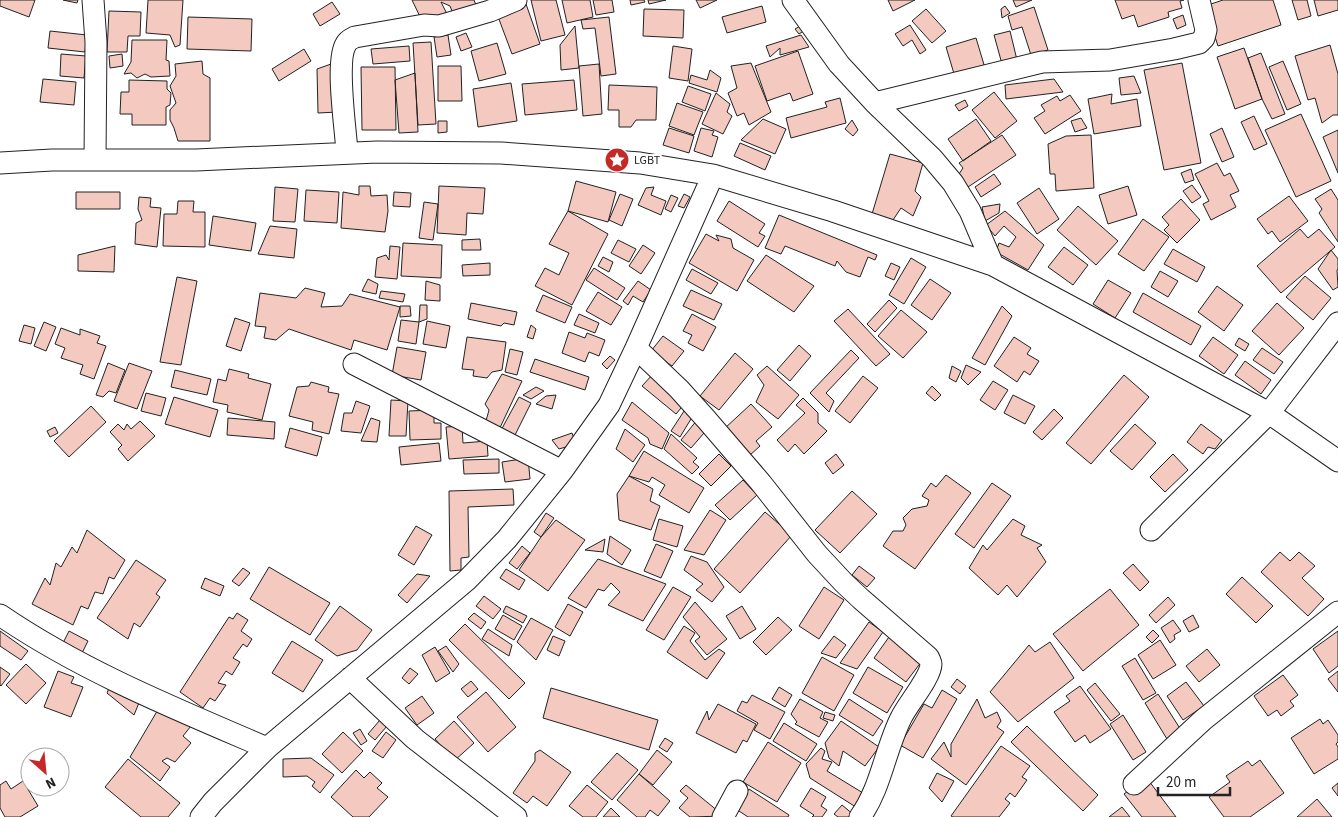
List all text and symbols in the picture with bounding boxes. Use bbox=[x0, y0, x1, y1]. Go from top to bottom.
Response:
place icon: LGBT bbox=[604, 147, 630, 173]
place label: LGBT bbox=[634, 152, 661, 169]
north arrow bbox=[20, 747, 70, 797]
scale bar bbox=[1158, 764, 1230, 796]
text: N bbox=[42, 772, 59, 794]
text: 20 m bbox=[1166, 772, 1196, 793]

